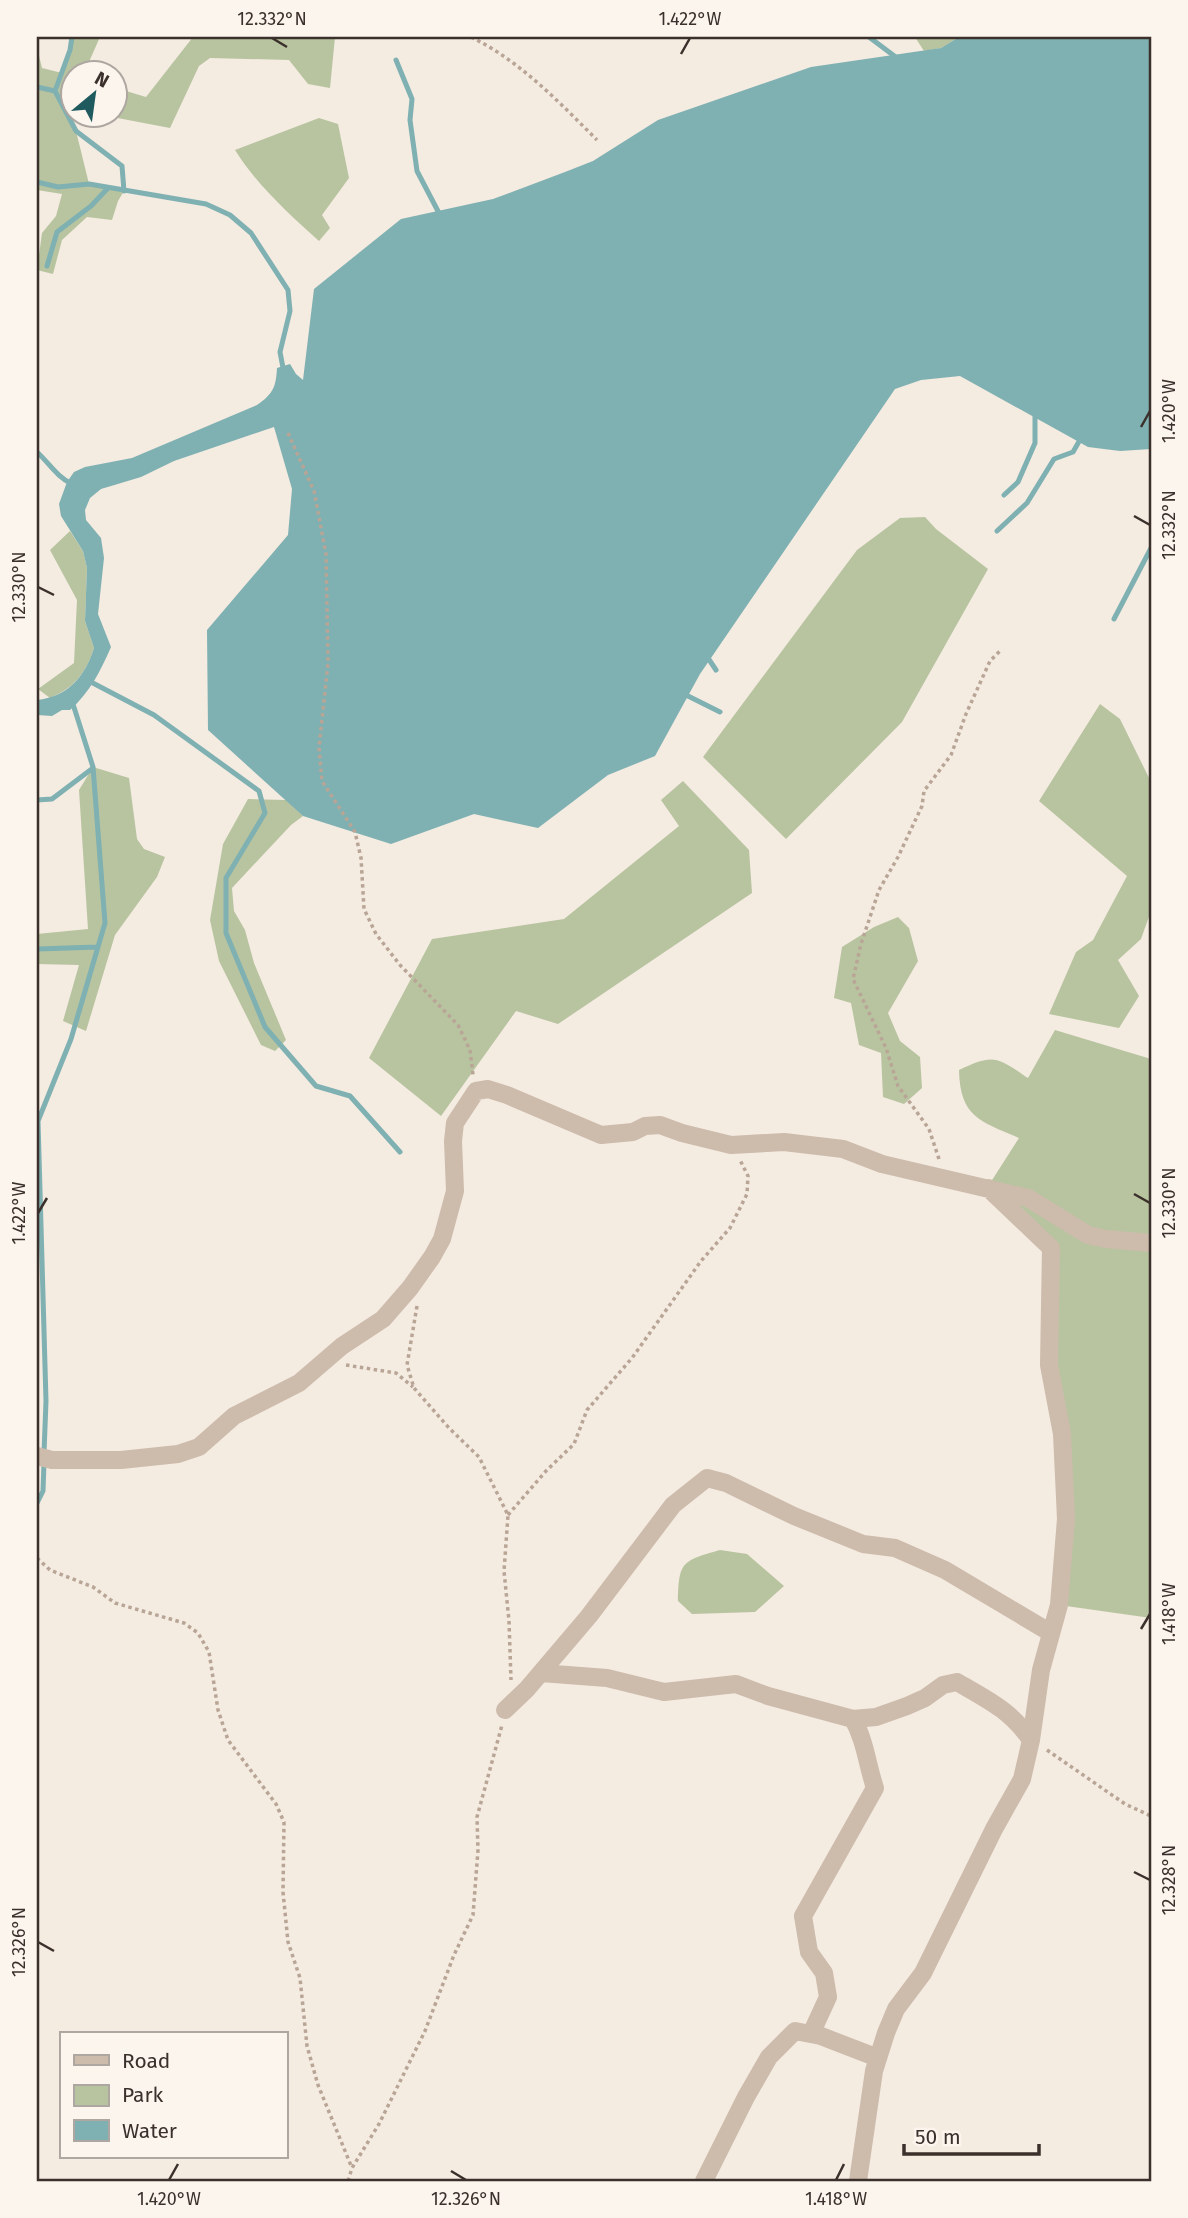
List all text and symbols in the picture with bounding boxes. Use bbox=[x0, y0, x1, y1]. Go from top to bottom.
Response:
text: 12.332°N bbox=[237, 8, 307, 30]
text: 1.422°W bbox=[659, 8, 722, 30]
north arrow bbox=[60, 60, 130, 130]
text: N bbox=[91, 66, 113, 93]
text: 1.420°W bbox=[1158, 379, 1180, 443]
text: 12.332°N bbox=[1158, 490, 1180, 560]
text: 12.330°N bbox=[8, 552, 30, 622]
text: 12.330°N bbox=[1158, 1168, 1180, 1238]
text: 1.422°W bbox=[8, 1181, 30, 1244]
text: 1.418°W bbox=[1158, 1583, 1180, 1645]
text: 12.328°N bbox=[1158, 1845, 1180, 1915]
text: 12.326°N bbox=[8, 1907, 30, 1977]
legend bbox=[60, 2032, 287, 2158]
text: Road bbox=[122, 2048, 170, 2074]
text: Park bbox=[122, 2082, 164, 2108]
scale bar bbox=[904, 2113, 1039, 2157]
text: Water bbox=[122, 2118, 177, 2144]
text: 50 m bbox=[915, 2124, 961, 2150]
text: 1.420°W bbox=[137, 2188, 201, 2210]
text: 12.326°N bbox=[431, 2188, 501, 2210]
text: 1.418°W bbox=[805, 2188, 867, 2210]

